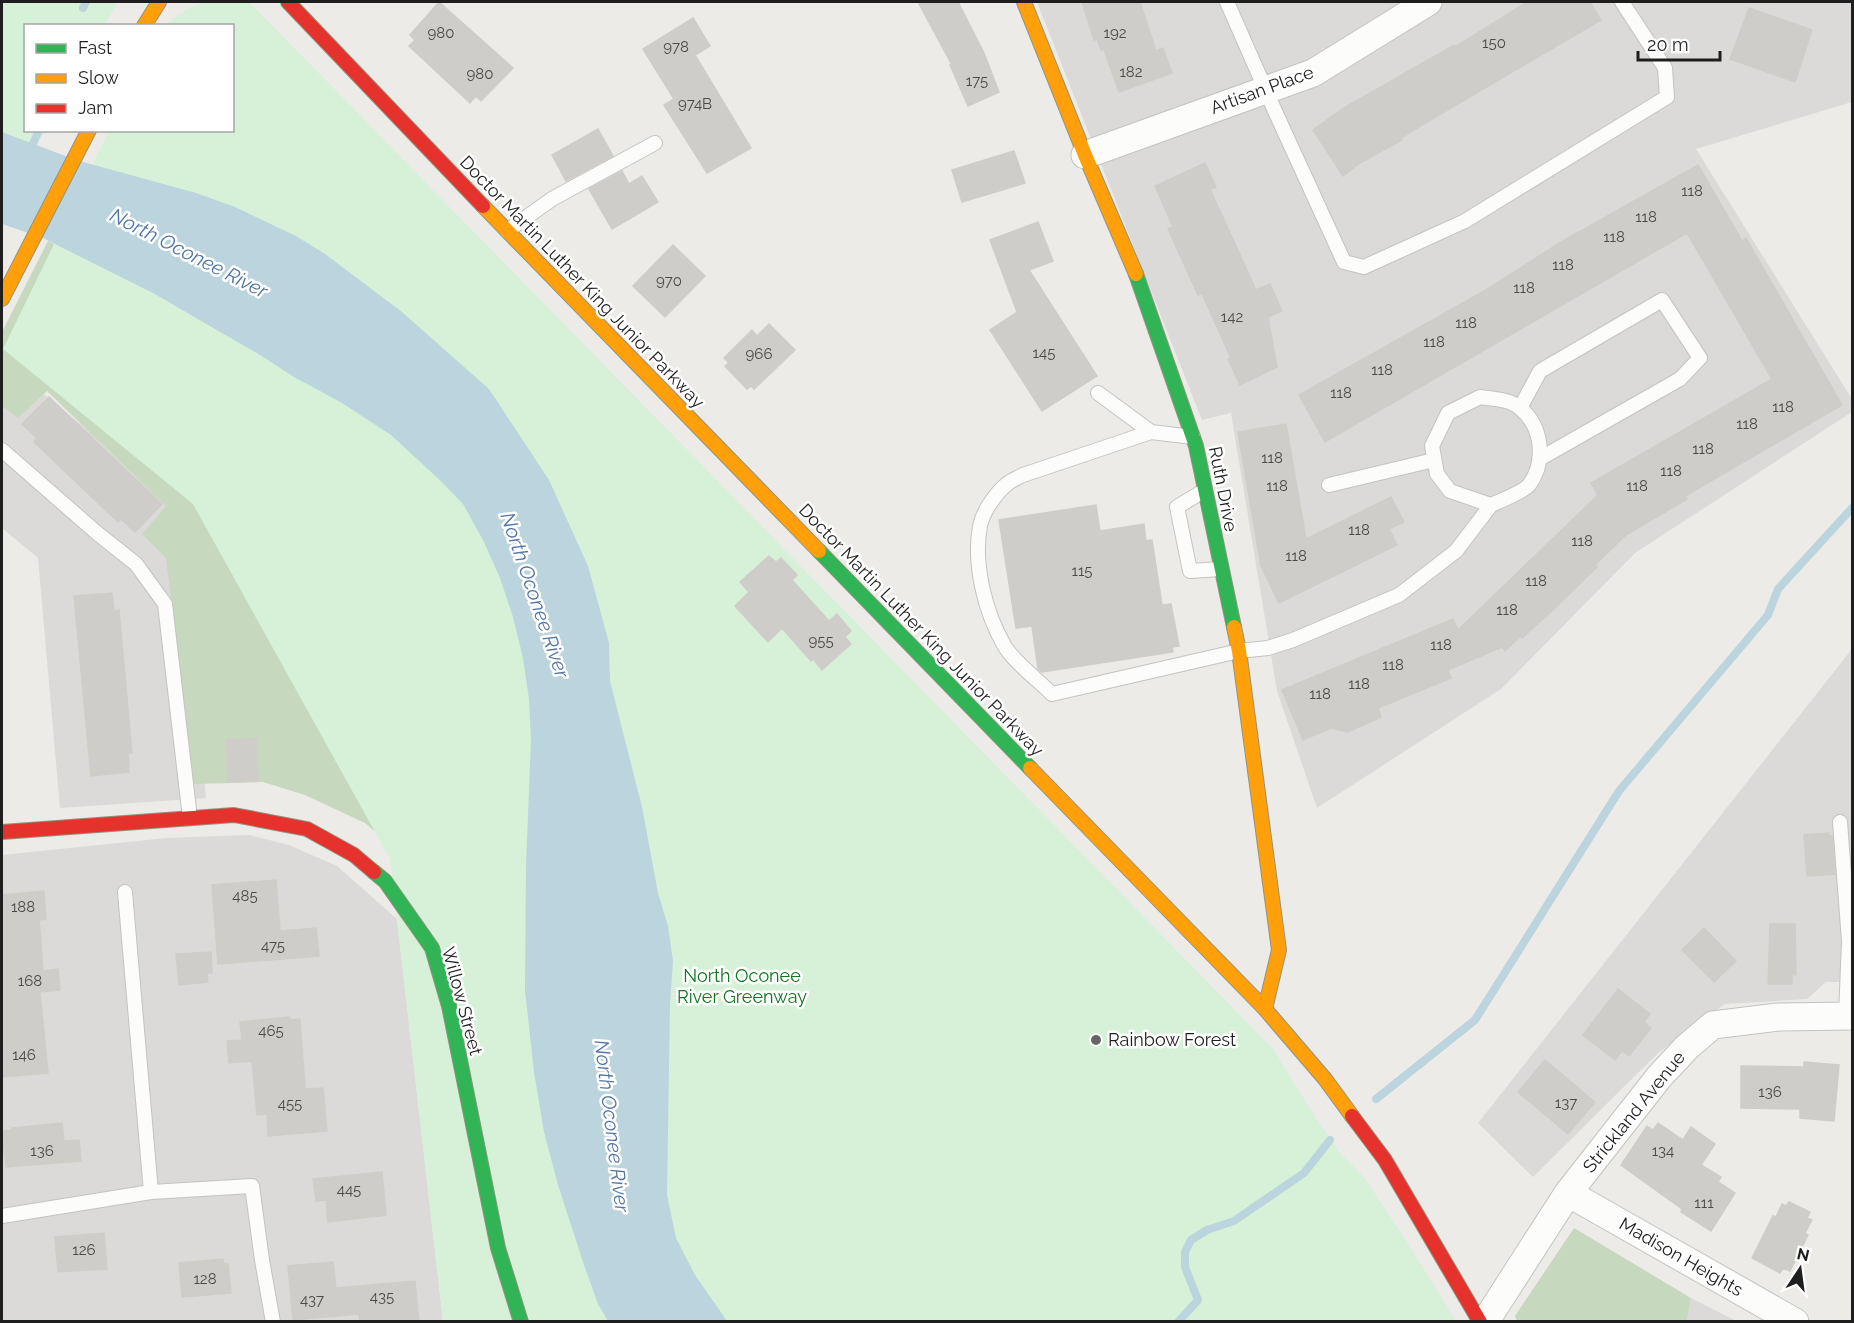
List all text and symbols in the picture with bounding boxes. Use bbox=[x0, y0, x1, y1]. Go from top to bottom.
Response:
legend bbox=[24, 24, 234, 132]
house number: 980 bbox=[428, 24, 454, 42]
house number: 192 bbox=[1103, 24, 1127, 42]
scale bar bbox=[1638, 24, 1720, 62]
house number: 150 bbox=[1482, 34, 1506, 52]
text: 20 m bbox=[1647, 34, 1689, 55]
text: Fast bbox=[78, 37, 112, 58]
house number: 978 bbox=[663, 38, 689, 56]
street label: Artisan Place bbox=[1207, 61, 1317, 118]
house number: 182 bbox=[1119, 63, 1143, 81]
house number: 980 bbox=[467, 65, 493, 83]
text: Slow bbox=[78, 67, 119, 88]
house number: 175 bbox=[966, 72, 988, 90]
house number: 974B bbox=[678, 95, 712, 113]
text: Jam bbox=[78, 97, 113, 118]
street label: Doctor Martin Luther King Junior Parkway bbox=[456, 151, 709, 412]
house number: 118 bbox=[1681, 182, 1703, 200]
water label: North Oconee River bbox=[106, 203, 273, 304]
house number: 118 bbox=[1635, 208, 1657, 226]
house number: 118 bbox=[1603, 228, 1625, 246]
house number: 118 bbox=[1552, 256, 1574, 274]
house number: 970 bbox=[656, 272, 682, 290]
house number: 118 bbox=[1513, 279, 1535, 297]
house number: 142 bbox=[1221, 308, 1243, 326]
house number: 118 bbox=[1455, 314, 1477, 332]
house number: 118 bbox=[1423, 333, 1445, 351]
house number: 145 bbox=[1033, 344, 1055, 362]
house number: 966 bbox=[746, 345, 772, 363]
house number: 118 bbox=[1371, 361, 1393, 379]
house number: 118 bbox=[1330, 384, 1352, 402]
house number: 118 bbox=[1772, 398, 1794, 416]
house number: 118 bbox=[1736, 415, 1758, 433]
house number: 118 bbox=[1692, 440, 1714, 458]
street label: Ruth Drive bbox=[1205, 445, 1242, 534]
house number: 118 bbox=[1261, 449, 1283, 467]
house number: 118 bbox=[1660, 462, 1682, 480]
house number: 118 bbox=[1266, 477, 1288, 495]
house number: 118 bbox=[1626, 477, 1648, 495]
street label: Doctor Martin Luther King Junior Parkway bbox=[795, 499, 1048, 760]
water label: North Oconee River bbox=[495, 509, 575, 682]
house number: 118 bbox=[1348, 521, 1370, 539]
house number: 118 bbox=[1571, 532, 1593, 550]
house number: 118 bbox=[1285, 547, 1307, 565]
house number: 115 bbox=[1071, 562, 1093, 580]
house number: 118 bbox=[1525, 572, 1547, 590]
house number: 118 bbox=[1496, 601, 1518, 619]
house number: 955 bbox=[808, 632, 834, 650]
house number: 118 bbox=[1430, 636, 1452, 654]
house number: 118 bbox=[1382, 656, 1404, 674]
house number: 118 bbox=[1348, 675, 1370, 693]
house number: 118 bbox=[1309, 685, 1331, 703]
house number: 485 bbox=[232, 887, 258, 905]
house number: 188 bbox=[11, 898, 35, 916]
house number: 475 bbox=[261, 937, 285, 955]
street label: Willow Street bbox=[438, 944, 487, 1057]
park label: North Oconee River Greenway bbox=[677, 965, 807, 1007]
house number: 168 bbox=[18, 972, 42, 990]
house number: 465 bbox=[258, 1022, 284, 1040]
place label: Rainbow Forest bbox=[1108, 1029, 1236, 1050]
marker: Rainbow Forest bbox=[1089, 1033, 1103, 1047]
water label: North Oconee River bbox=[590, 1038, 635, 1215]
house number: 146 bbox=[12, 1046, 36, 1064]
street label: Strickland Avenue bbox=[1578, 1046, 1689, 1177]
house number: 136 bbox=[1758, 1083, 1782, 1101]
house number: 137 bbox=[1555, 1094, 1577, 1112]
house number: 455 bbox=[278, 1095, 302, 1113]
house number: 136 bbox=[30, 1142, 54, 1160]
house number: 134 bbox=[1652, 1142, 1674, 1160]
house number: 445 bbox=[337, 1181, 361, 1199]
house number: 111 bbox=[1694, 1194, 1714, 1212]
street label: Madison Heights bbox=[1616, 1213, 1747, 1301]
north arrow bbox=[1770, 1239, 1830, 1299]
house number: 126 bbox=[72, 1241, 96, 1259]
text: N bbox=[1795, 1244, 1811, 1266]
house number: 128 bbox=[193, 1270, 217, 1288]
house number: 435 bbox=[370, 1288, 394, 1306]
house number: 437 bbox=[300, 1291, 324, 1309]

